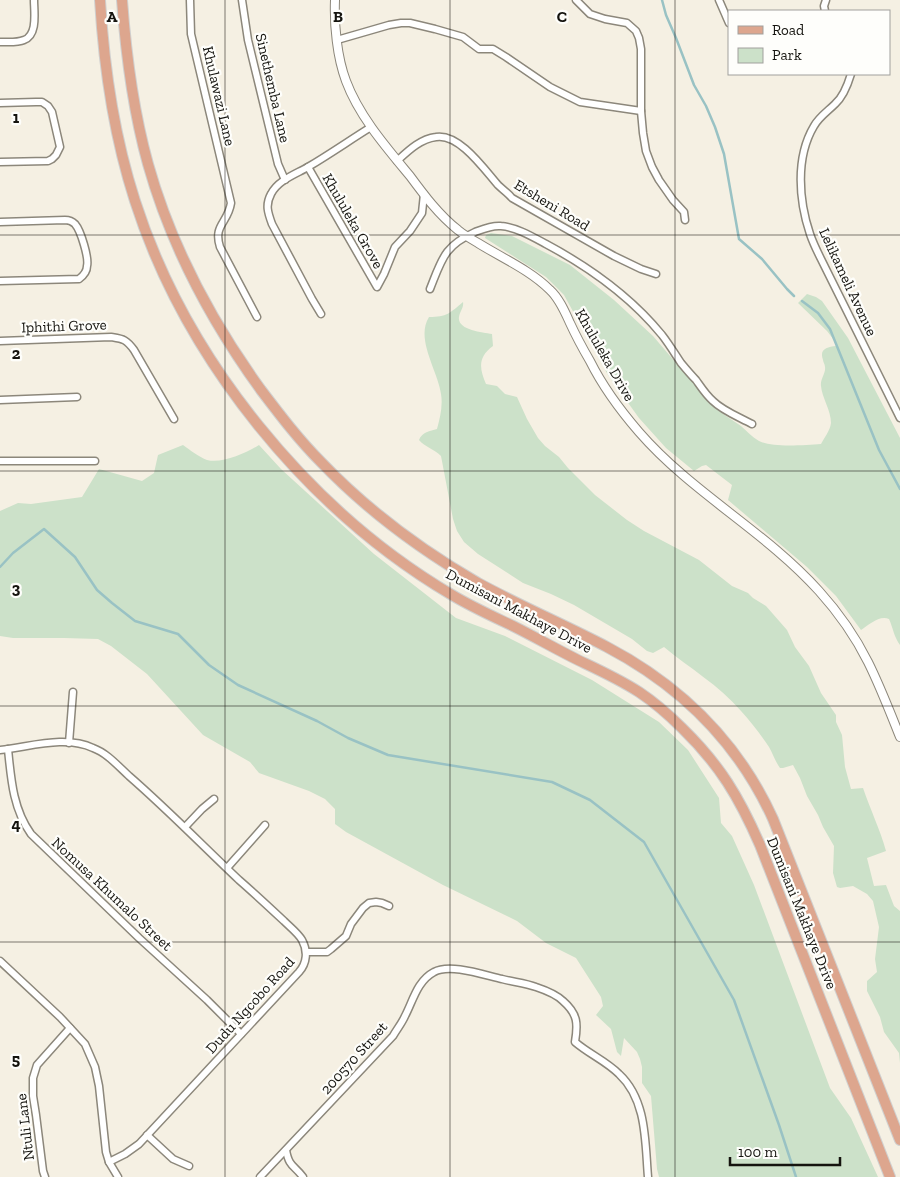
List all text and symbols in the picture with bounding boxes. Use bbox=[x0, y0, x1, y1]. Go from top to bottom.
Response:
text: A bbox=[107, 7, 118, 26]
text: B bbox=[333, 7, 343, 26]
text: C bbox=[557, 7, 567, 26]
legend bbox=[728, 10, 890, 75]
text: Road bbox=[772, 21, 805, 39]
street label: Sinethemba Lane bbox=[252, 32, 294, 144]
street label: Khulawazi Lane bbox=[199, 44, 239, 148]
text: Park bbox=[772, 46, 802, 64]
text: 1 bbox=[13, 108, 20, 127]
street label: Khululeka Grove bbox=[318, 170, 388, 272]
street label: Etsheni Road bbox=[511, 175, 594, 235]
street label: Lelikameli Avenue bbox=[815, 225, 881, 339]
street label: Khululeka Drive bbox=[571, 306, 639, 404]
street label: Iphithi Grove bbox=[21, 316, 107, 336]
text: 2 bbox=[12, 344, 21, 363]
street label: Dumisani Makhaye Drive bbox=[443, 565, 595, 657]
text: 3 bbox=[12, 579, 21, 598]
text: 4 bbox=[11, 815, 21, 834]
street label: Nomusa Khumalo Street bbox=[48, 833, 176, 955]
street label: Dumisani Makhaye Drive bbox=[763, 834, 841, 992]
street label: Dudu Ngcobo Road bbox=[202, 952, 299, 1057]
street label: 200570 Street bbox=[317, 1018, 392, 1098]
text: 5 bbox=[12, 1050, 20, 1069]
street label: Ntuli Lane bbox=[12, 1092, 38, 1162]
scale bar bbox=[730, 1134, 840, 1166]
text: 100 m bbox=[738, 1143, 777, 1161]

